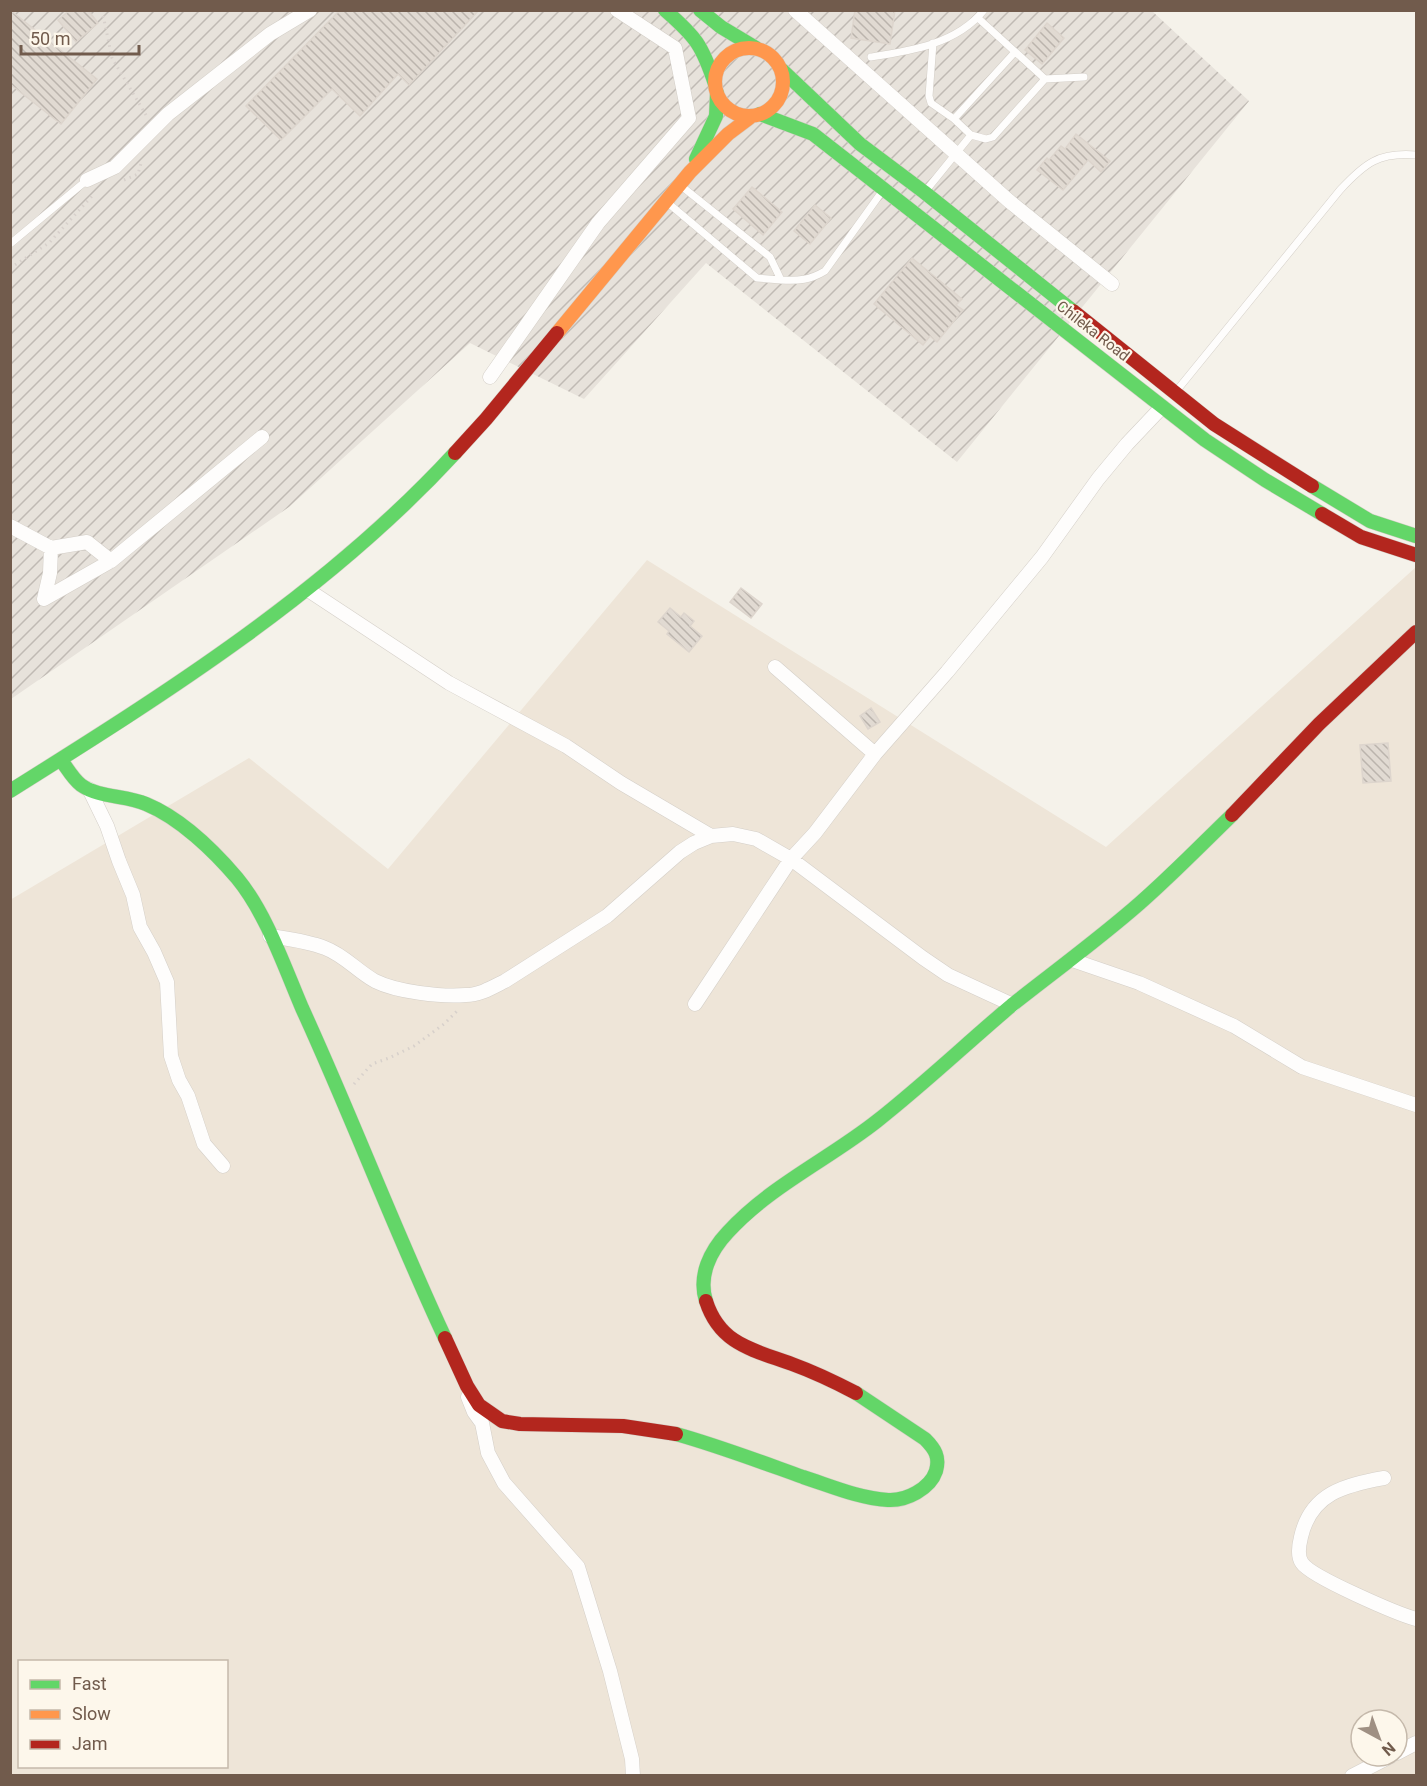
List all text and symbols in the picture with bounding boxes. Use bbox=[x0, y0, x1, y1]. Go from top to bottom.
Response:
scale bar bbox=[21, 18, 140, 56]
text: 50 m bbox=[30, 28, 70, 49]
street label: Chileka Road bbox=[1053, 297, 1133, 365]
legend bbox=[18, 1660, 228, 1768]
text: Fast bbox=[72, 1673, 107, 1694]
text: Slow bbox=[72, 1703, 111, 1724]
north arrow bbox=[1349, 1708, 1409, 1768]
text: Jam bbox=[72, 1733, 108, 1754]
text: N bbox=[1378, 1738, 1399, 1760]

